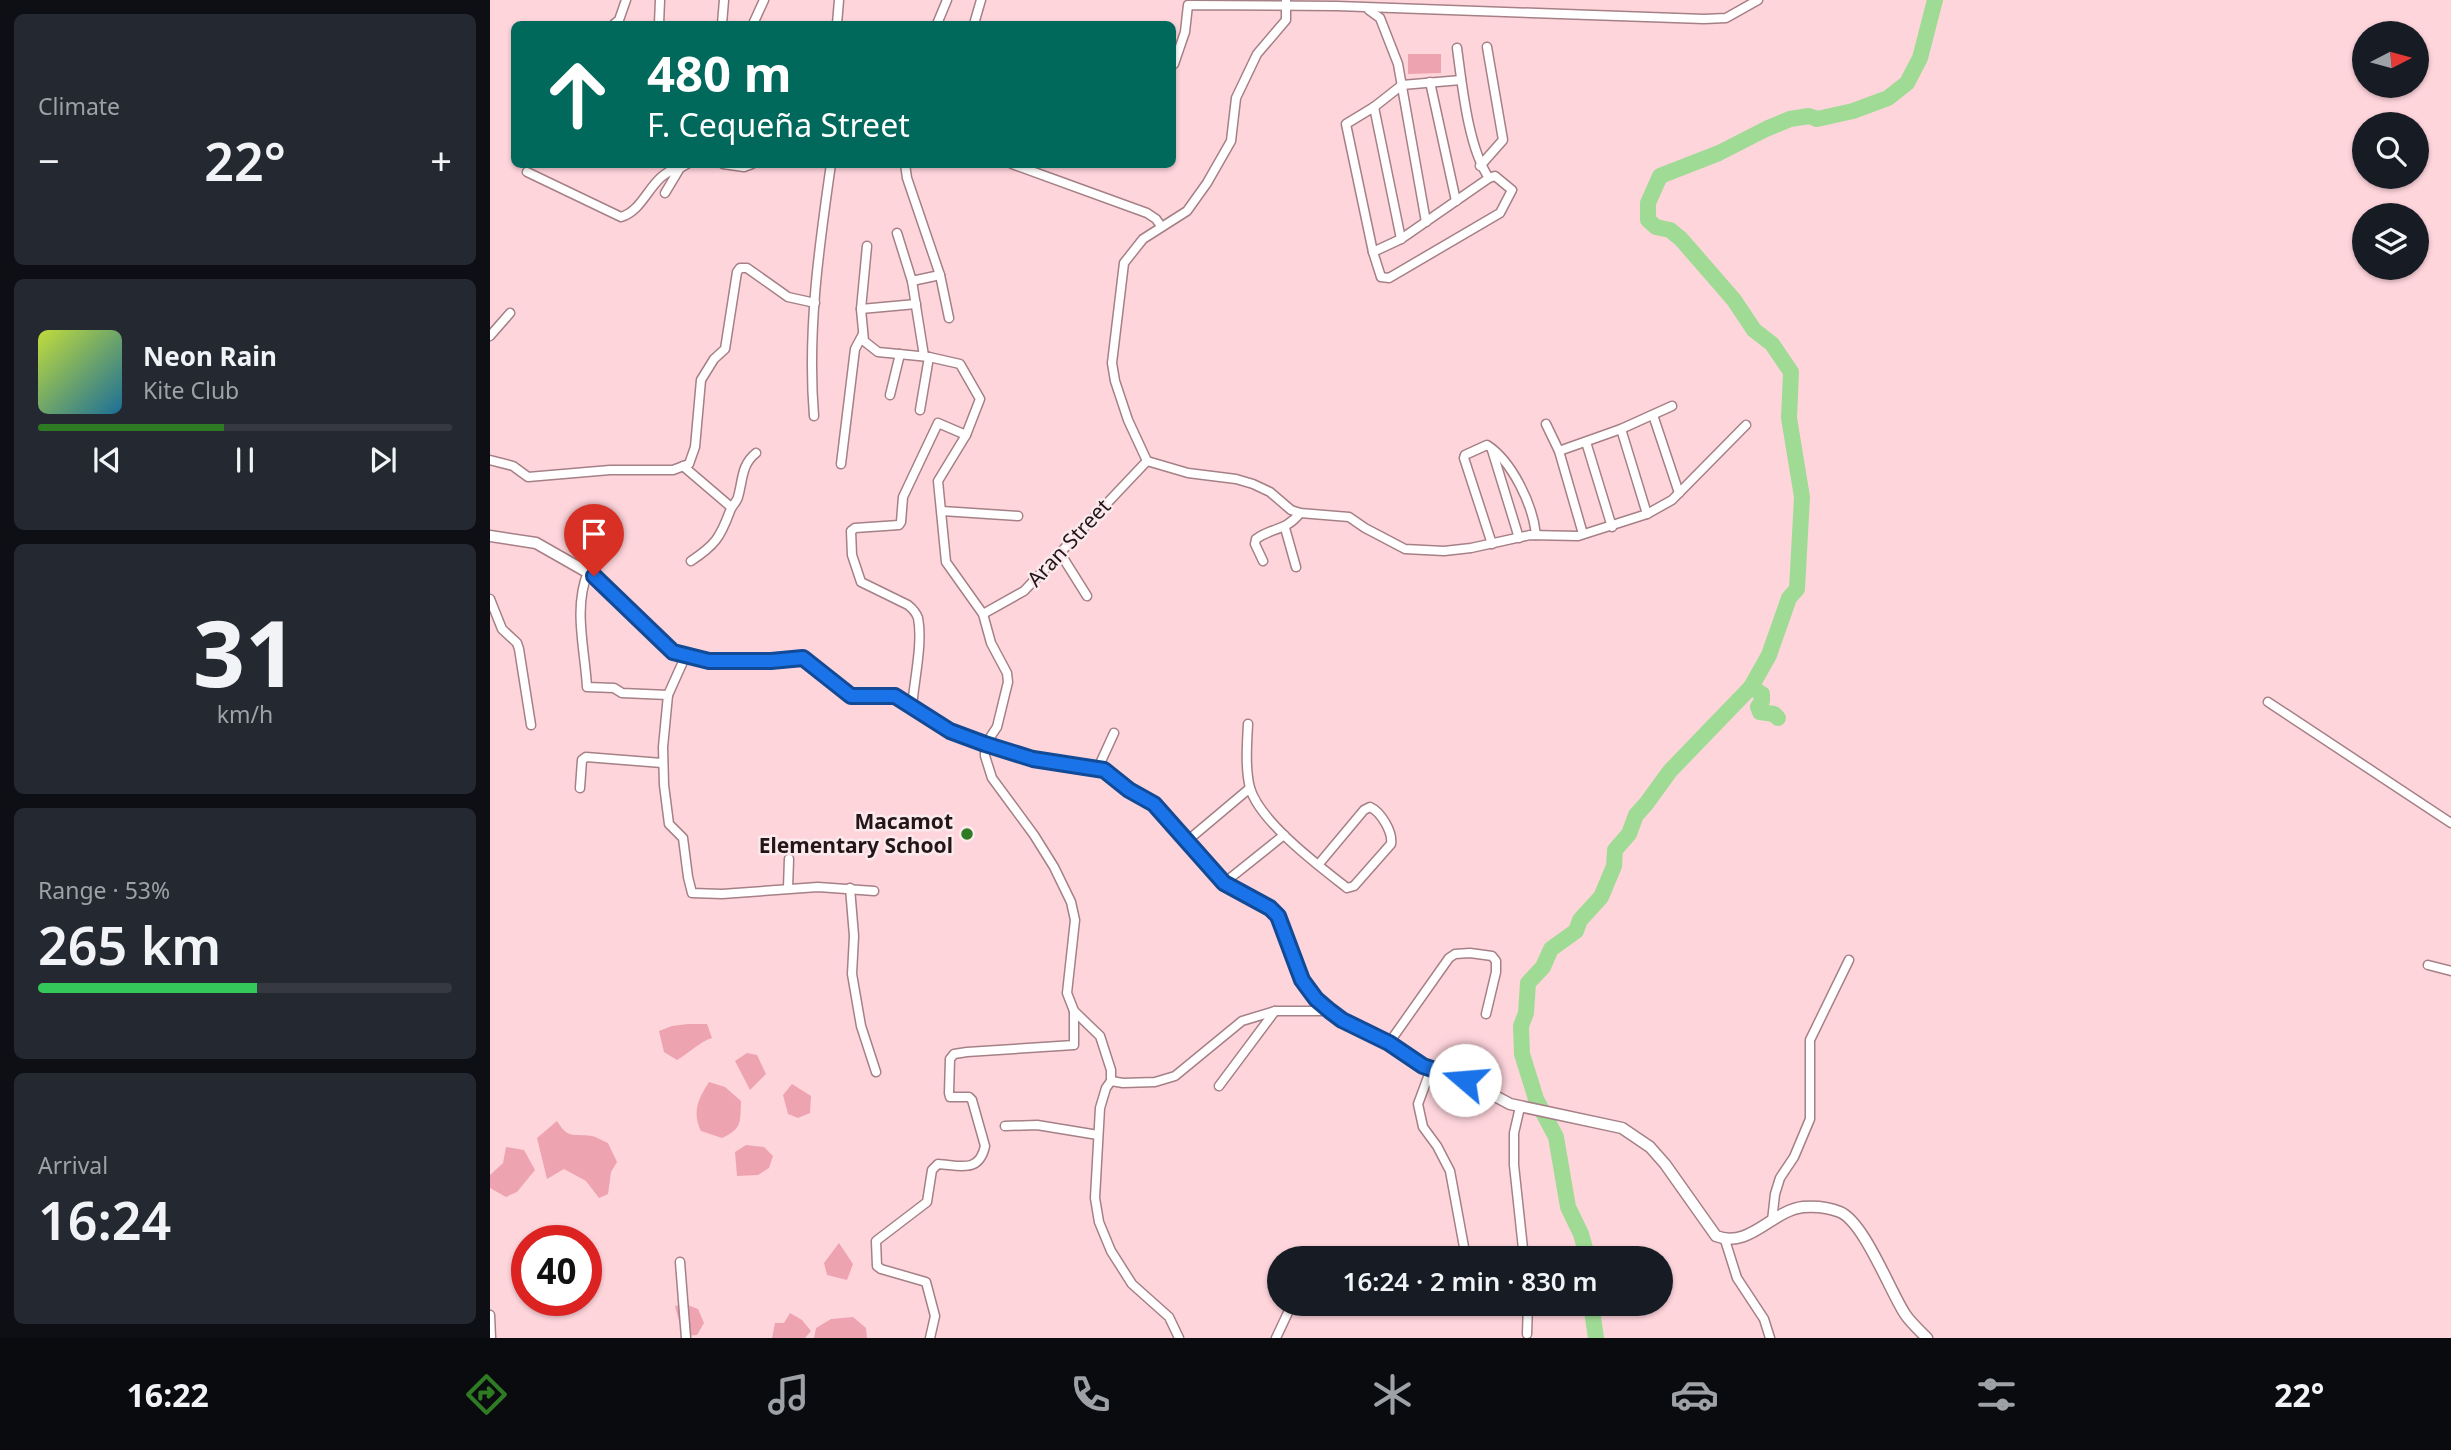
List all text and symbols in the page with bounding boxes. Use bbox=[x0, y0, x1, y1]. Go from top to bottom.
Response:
north arrow bbox=[2352, 21, 2429, 98]
map controls bbox=[2352, 21, 2429, 280]
text: 480 m bbox=[647, 40, 792, 106]
icon: ahead bbox=[532, 49, 623, 140]
text: Climate bbox=[38, 90, 120, 122]
text: F. Cequeña Street bbox=[647, 103, 910, 146]
button: search bbox=[2352, 112, 2429, 189]
text: 22° bbox=[204, 125, 286, 196]
text: − bbox=[38, 134, 60, 186]
text: + bbox=[430, 134, 452, 186]
button: layers bbox=[2352, 203, 2429, 280]
text: Neon Rain bbox=[143, 338, 277, 374]
text: Kite Club bbox=[143, 374, 239, 406]
icon: previous bbox=[88, 441, 126, 479]
icon: pause bbox=[226, 441, 264, 479]
icon: next bbox=[364, 441, 402, 479]
street label: Aran Street bbox=[1020, 492, 1116, 592]
pin bbox=[564, 504, 624, 576]
icon: arrive bbox=[575, 515, 613, 553]
text: 31 bbox=[193, 590, 297, 714]
text: km/h bbox=[217, 698, 273, 730]
place label: Macamot Elementary School bbox=[759, 807, 953, 859]
marker: Macamot Elementary School bbox=[959, 826, 975, 842]
text: Range · 53% bbox=[38, 874, 170, 906]
text: 265 km bbox=[38, 909, 221, 980]
position arrow bbox=[1428, 1043, 1502, 1117]
text: Arrival bbox=[38, 1149, 108, 1181]
text: 16:24 bbox=[38, 1184, 171, 1255]
speed limit sign: 40 bbox=[511, 1225, 602, 1316]
text: 16:24 · 2 min · 830 m bbox=[1343, 1263, 1597, 1299]
icon: directions bbox=[462, 1370, 511, 1419]
icon: music bbox=[764, 1370, 813, 1419]
icon: phone bbox=[1066, 1370, 1115, 1419]
icon: climate bbox=[1368, 1370, 1417, 1419]
icon: car bbox=[1670, 1370, 1719, 1419]
icon: filters bbox=[1972, 1370, 2021, 1419]
text: 16:22 bbox=[127, 1373, 209, 1416]
text: 22° bbox=[2274, 1373, 2324, 1416]

